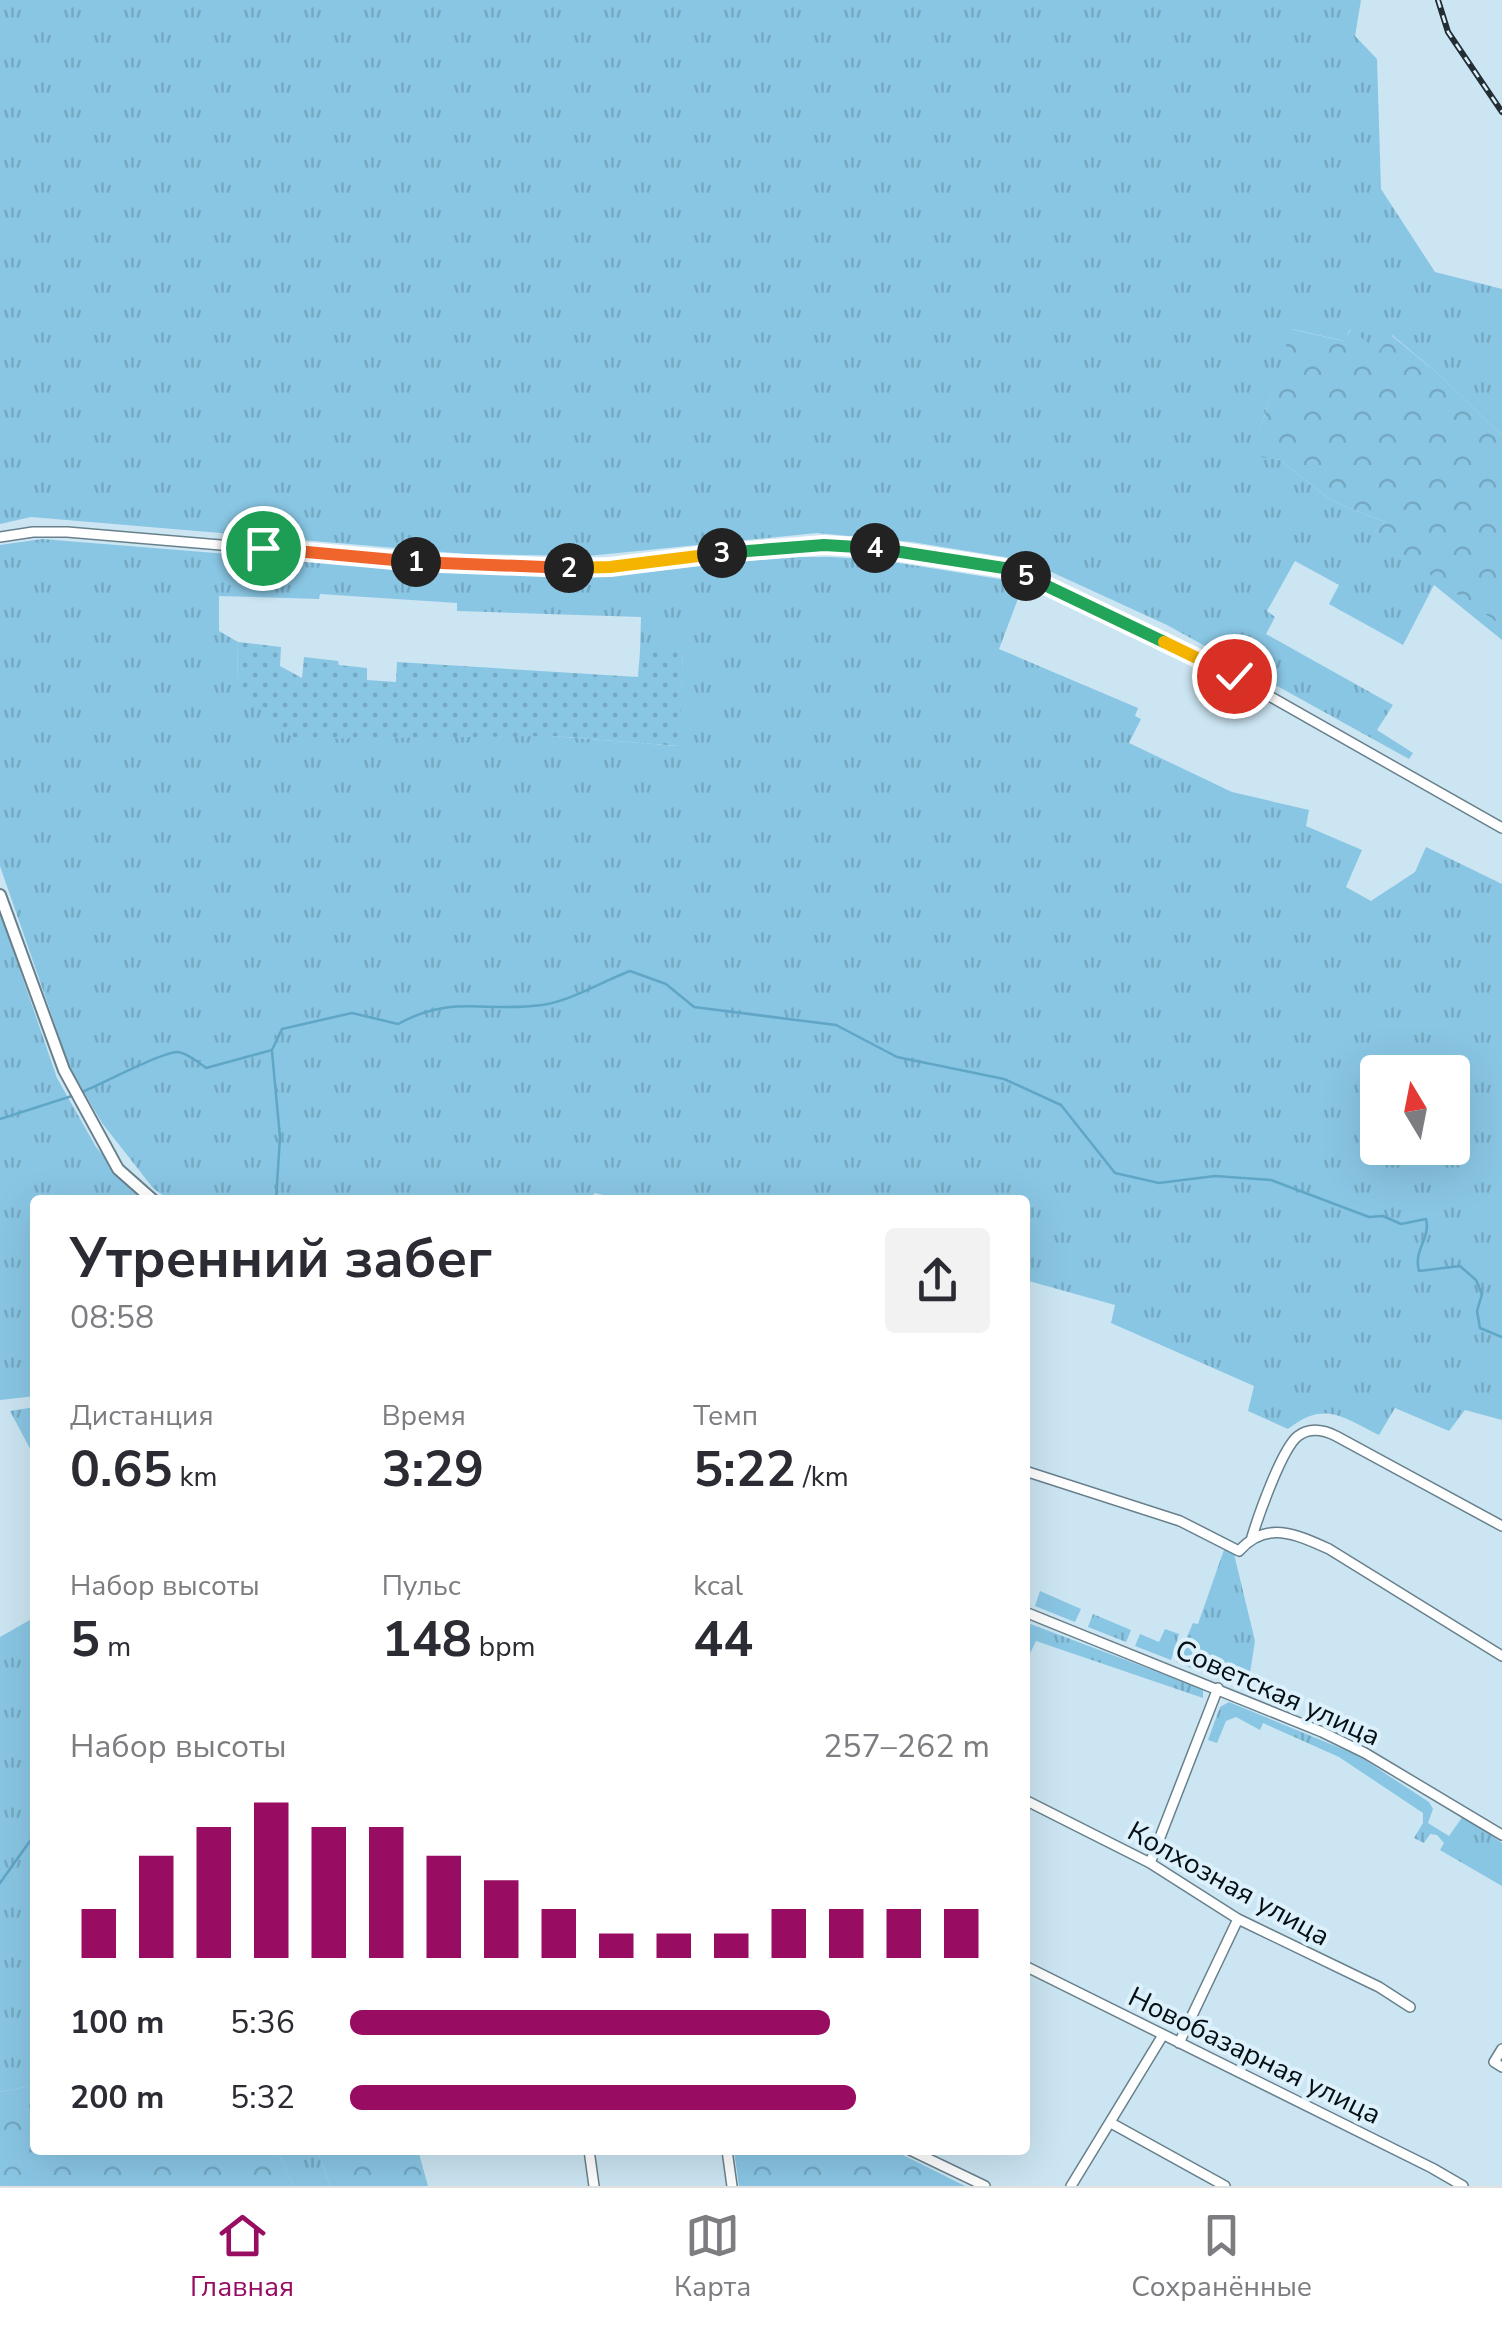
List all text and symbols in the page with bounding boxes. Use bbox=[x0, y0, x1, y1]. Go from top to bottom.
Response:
pin bbox=[221, 506, 306, 591]
icon: arrive bbox=[236, 521, 291, 576]
pin: 4 bbox=[850, 523, 900, 573]
pin: 3 bbox=[697, 528, 747, 578]
text: 4 bbox=[867, 529, 883, 567]
text: 3 bbox=[714, 534, 730, 572]
pin: 1 bbox=[391, 537, 441, 587]
text: 1 bbox=[408, 543, 424, 581]
pin: 2 bbox=[544, 543, 594, 593]
text: 2 bbox=[561, 549, 577, 587]
pin: 5 bbox=[1001, 551, 1051, 601]
text: 5 bbox=[1018, 557, 1034, 595]
pin bbox=[1192, 634, 1277, 719]
icon: check bbox=[1207, 649, 1262, 704]
north arrow bbox=[1360, 1055, 1470, 1165]
map controls bbox=[1360, 1055, 1470, 1165]
text: Утренний забег bbox=[70, 1221, 492, 1296]
button: share bbox=[885, 1228, 990, 1333]
text: 08:58 bbox=[70, 1296, 154, 1339]
text: Дистанция bbox=[70, 1397, 214, 1435]
text: Время bbox=[382, 1397, 466, 1435]
text: Темп bbox=[693, 1397, 758, 1435]
text: 0.65 bbox=[70, 1435, 172, 1504]
text: 3:29 bbox=[382, 1435, 484, 1504]
text: 5:22 bbox=[693, 1435, 796, 1504]
text: km bbox=[172, 1458, 218, 1496]
text: /km bbox=[796, 1458, 849, 1496]
text: Набор высоты bbox=[70, 1567, 260, 1605]
text: Пульс bbox=[382, 1567, 461, 1605]
text: kcal bbox=[693, 1567, 743, 1605]
text: 5 bbox=[70, 1605, 100, 1674]
text: 148 bbox=[382, 1605, 472, 1674]
text: 44 bbox=[693, 1605, 753, 1674]
text: m bbox=[100, 1628, 131, 1666]
text: bpm bbox=[472, 1628, 535, 1666]
street label: Советская улица bbox=[1169, 1631, 1386, 1755]
text: Набор высоты bbox=[70, 1725, 287, 1768]
text: 257–262 m bbox=[823, 1725, 990, 1768]
street label: Колхозная улица bbox=[1121, 1813, 1336, 1955]
street label: Новобазарная улица bbox=[1122, 1978, 1387, 2134]
text: 100 m bbox=[70, 2001, 164, 2044]
text: 5:36 bbox=[230, 2001, 295, 2044]
text: 200 m bbox=[70, 2076, 164, 2119]
text: 5:32 bbox=[230, 2076, 295, 2119]
tab: Главная bbox=[190, 2208, 294, 2306]
tab: Карта bbox=[674, 2208, 751, 2306]
tab: Сохранённые bbox=[1131, 2208, 1312, 2306]

